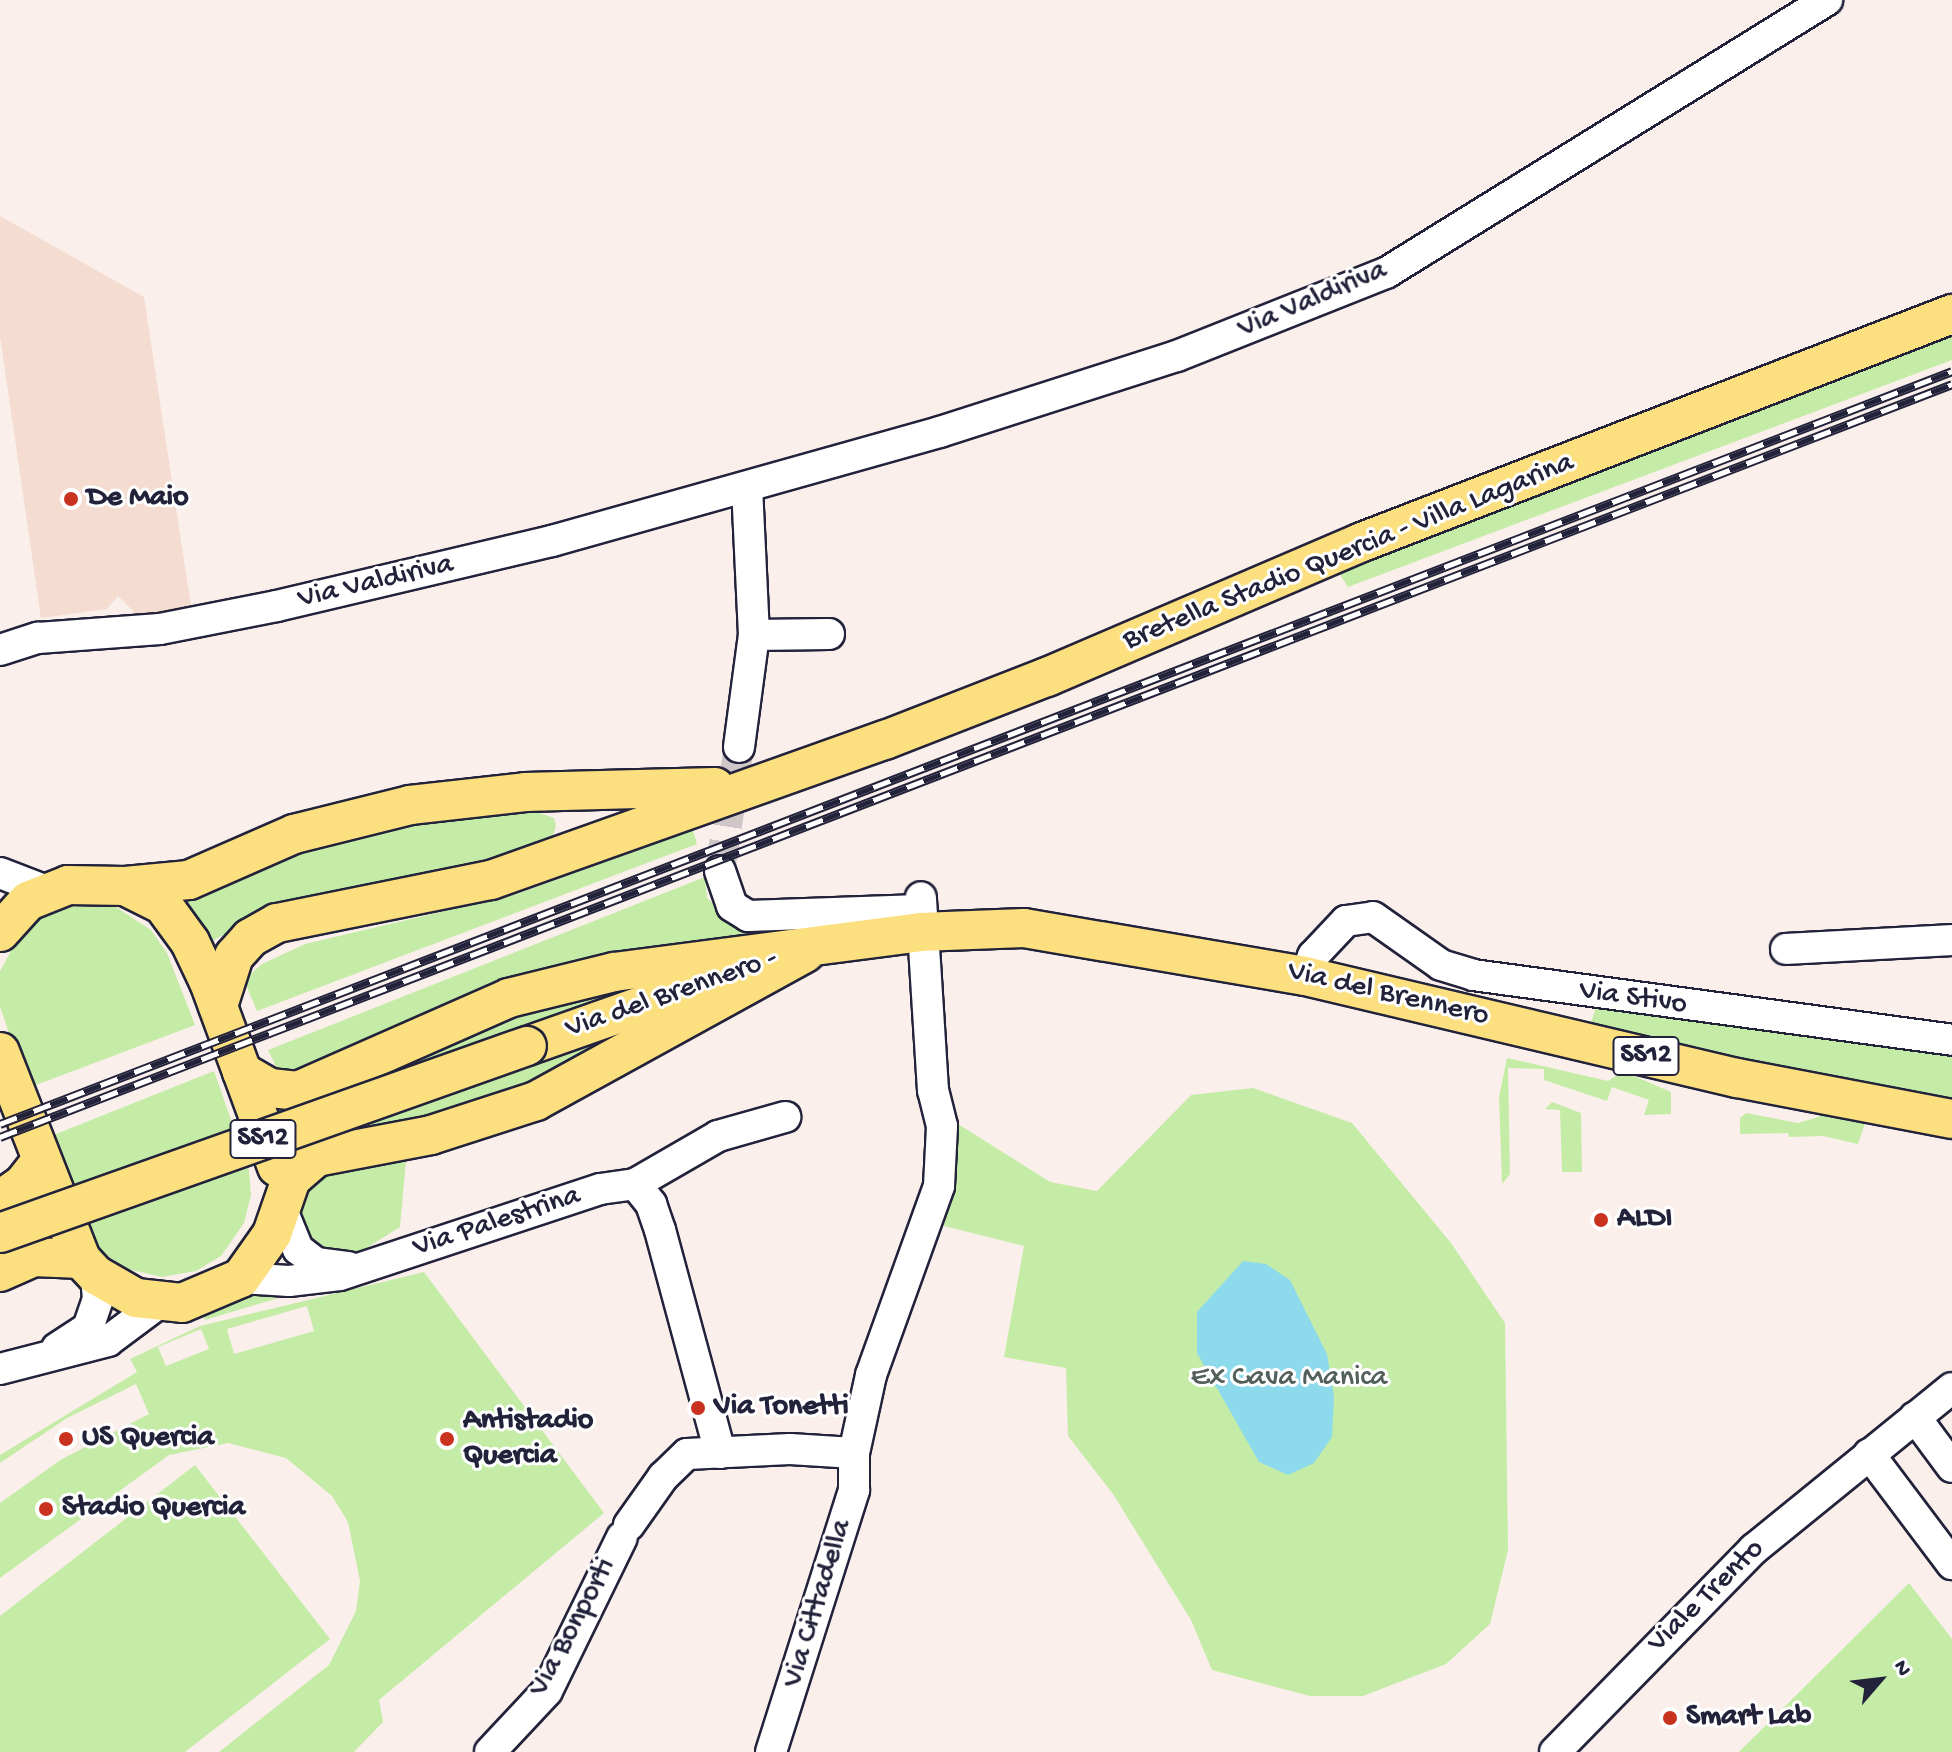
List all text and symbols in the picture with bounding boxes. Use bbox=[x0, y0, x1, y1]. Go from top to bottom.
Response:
street label: Via Valdiriva bbox=[1233, 254, 1393, 348]
street label: Bretella Stadio Quercia - Villa Lagarina bbox=[1119, 446, 1579, 660]
place label: De Maio bbox=[87, 481, 189, 517]
marker: De Maio bbox=[62, 490, 80, 508]
street label: Via Valdiriva bbox=[295, 548, 457, 618]
street label: Via del Brennero - bbox=[561, 942, 783, 1048]
street label: Via del Brennero bbox=[1284, 954, 1492, 1036]
street label: Via Stivo bbox=[1577, 974, 1689, 1024]
road number: SS12 bbox=[1612, 1032, 1680, 1080]
road number: SS12 bbox=[229, 1115, 297, 1163]
street label: Via Palestrina bbox=[409, 1179, 585, 1267]
place label: ALDI bbox=[1617, 1202, 1672, 1238]
marker: ALDI bbox=[1592, 1211, 1610, 1229]
park label: Ex Cava Manica bbox=[1191, 1361, 1387, 1397]
place label: Via Tonetti bbox=[714, 1390, 849, 1426]
marker: Via Tonetti bbox=[689, 1399, 707, 1417]
place label: Antistadio Quercia bbox=[463, 1404, 593, 1474]
place label: US Quercia bbox=[82, 1421, 214, 1457]
marker: US Quercia bbox=[57, 1430, 75, 1448]
marker: Antistadio Quercia bbox=[438, 1430, 456, 1448]
place label: Stadio Quercia bbox=[62, 1491, 245, 1527]
marker: Stadio Quercia bbox=[37, 1500, 55, 1518]
street label: Via Cittadella bbox=[776, 1516, 862, 1692]
street label: Viale Trento bbox=[1641, 1532, 1773, 1662]
street label: Via Bonporti bbox=[522, 1553, 626, 1703]
north arrow bbox=[1840, 1640, 1920, 1720]
text: N bbox=[1886, 1656, 1916, 1681]
place label: Smart Lab bbox=[1686, 1700, 1811, 1736]
marker: Smart Lab bbox=[1661, 1709, 1679, 1727]

